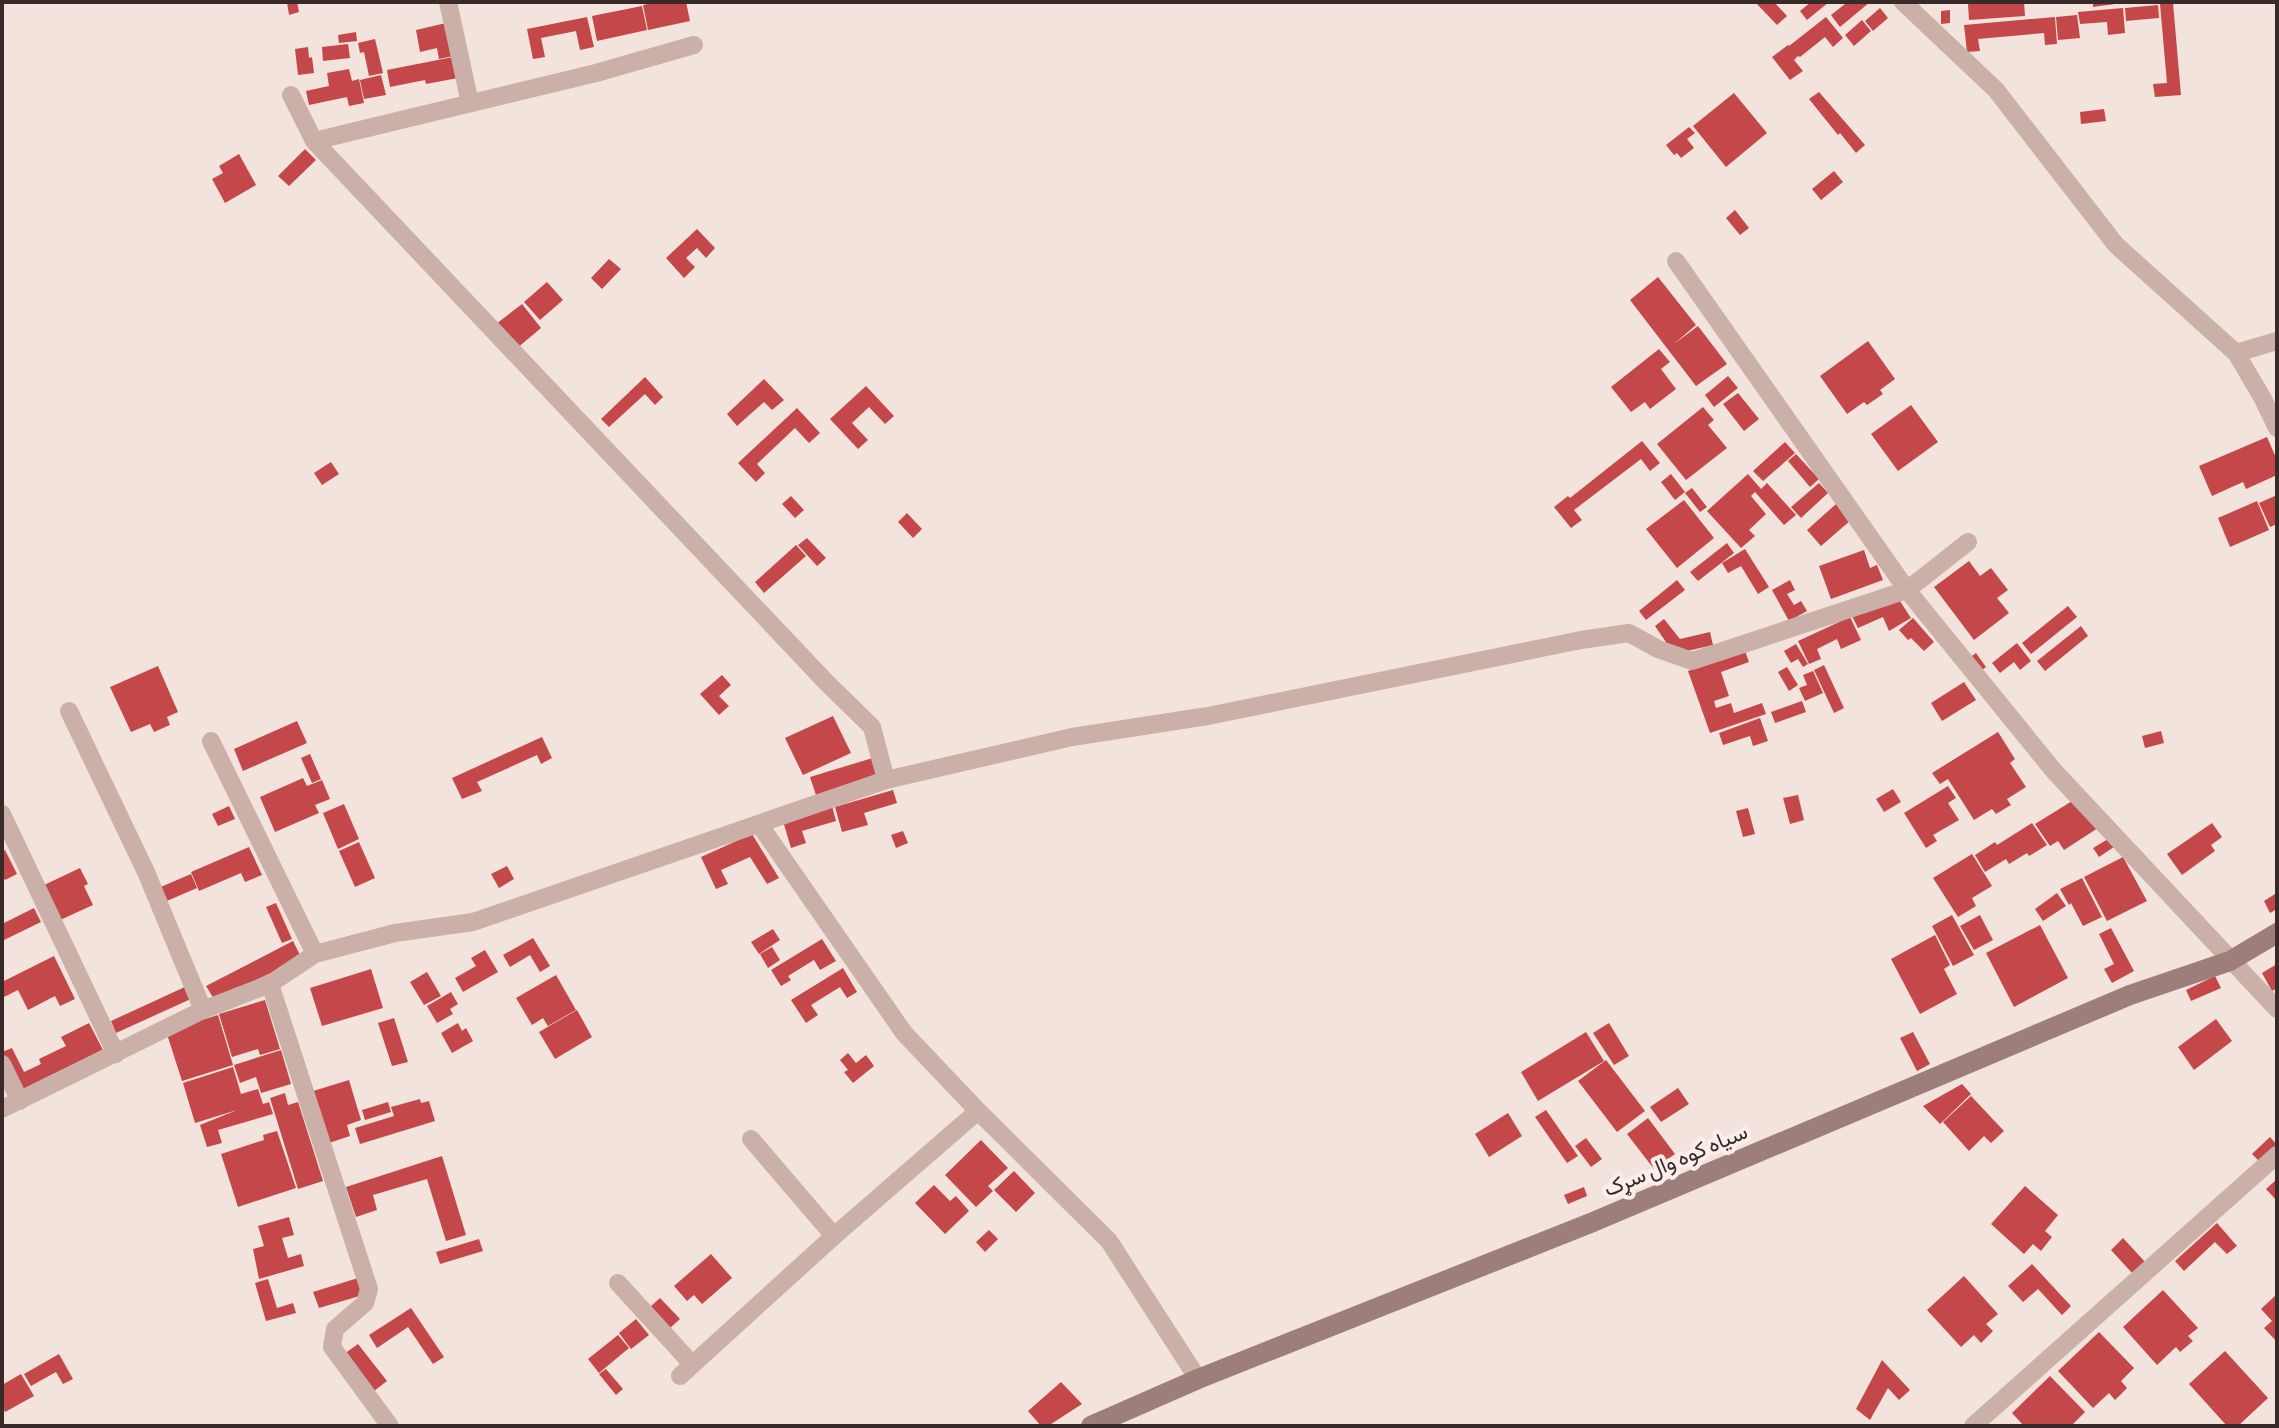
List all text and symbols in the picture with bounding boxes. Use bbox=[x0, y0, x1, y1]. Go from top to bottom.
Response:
street label: سیاه کوه وال سړک bbox=[1600, 1119, 1752, 1203]

